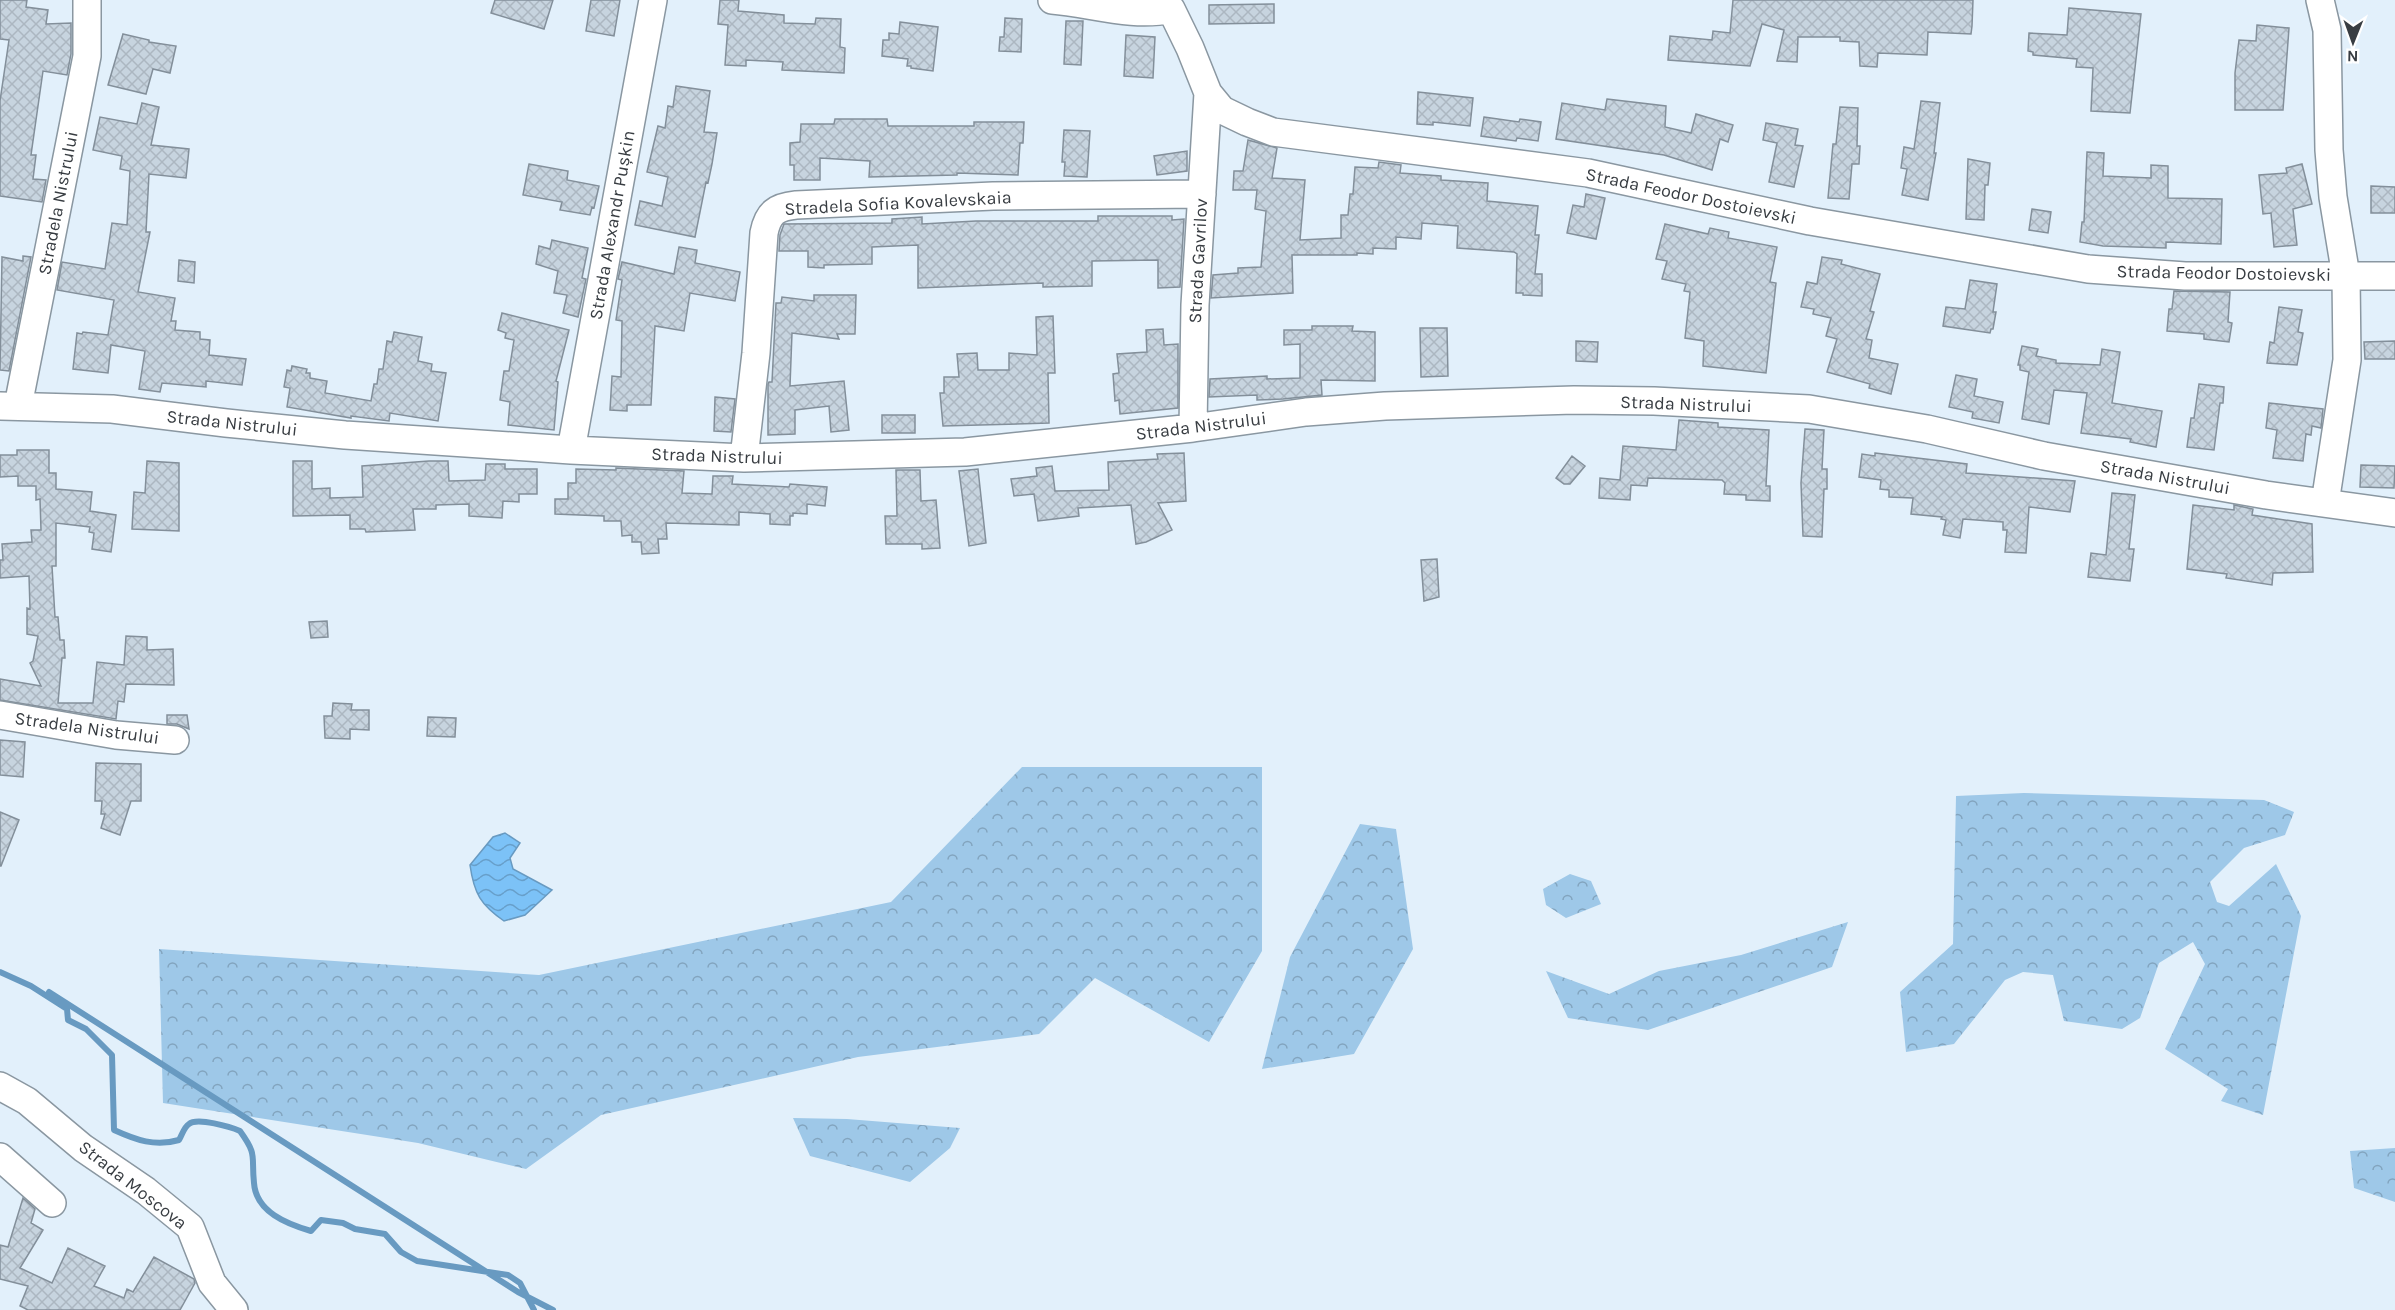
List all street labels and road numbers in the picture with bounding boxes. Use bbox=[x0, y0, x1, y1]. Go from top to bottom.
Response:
street label: Stradela Nistrului bbox=[33, 129, 83, 277]
street label: Strada Alexandr Pușkin bbox=[585, 129, 639, 321]
street label: Strada Feodor Dostoievski bbox=[1584, 163, 1798, 229]
street label: Stradela Sofia Kovalevskaia bbox=[784, 186, 1012, 220]
street label: Strada Gavrilov bbox=[1184, 198, 1212, 324]
street label: Strada Feodor Dostoievski bbox=[2117, 260, 2331, 286]
street label: Strada Nistrului bbox=[1620, 391, 1752, 417]
street label: Strada Nistrului bbox=[165, 405, 299, 441]
street label: Strada Nistrului bbox=[1134, 407, 1268, 445]
street label: Strada Nistrului bbox=[651, 443, 783, 469]
street label: Strada Nistrului bbox=[2098, 455, 2232, 499]
street label: Stradela Nistrului bbox=[13, 707, 161, 749]
street label: Strada Moscova bbox=[74, 1136, 192, 1234]

